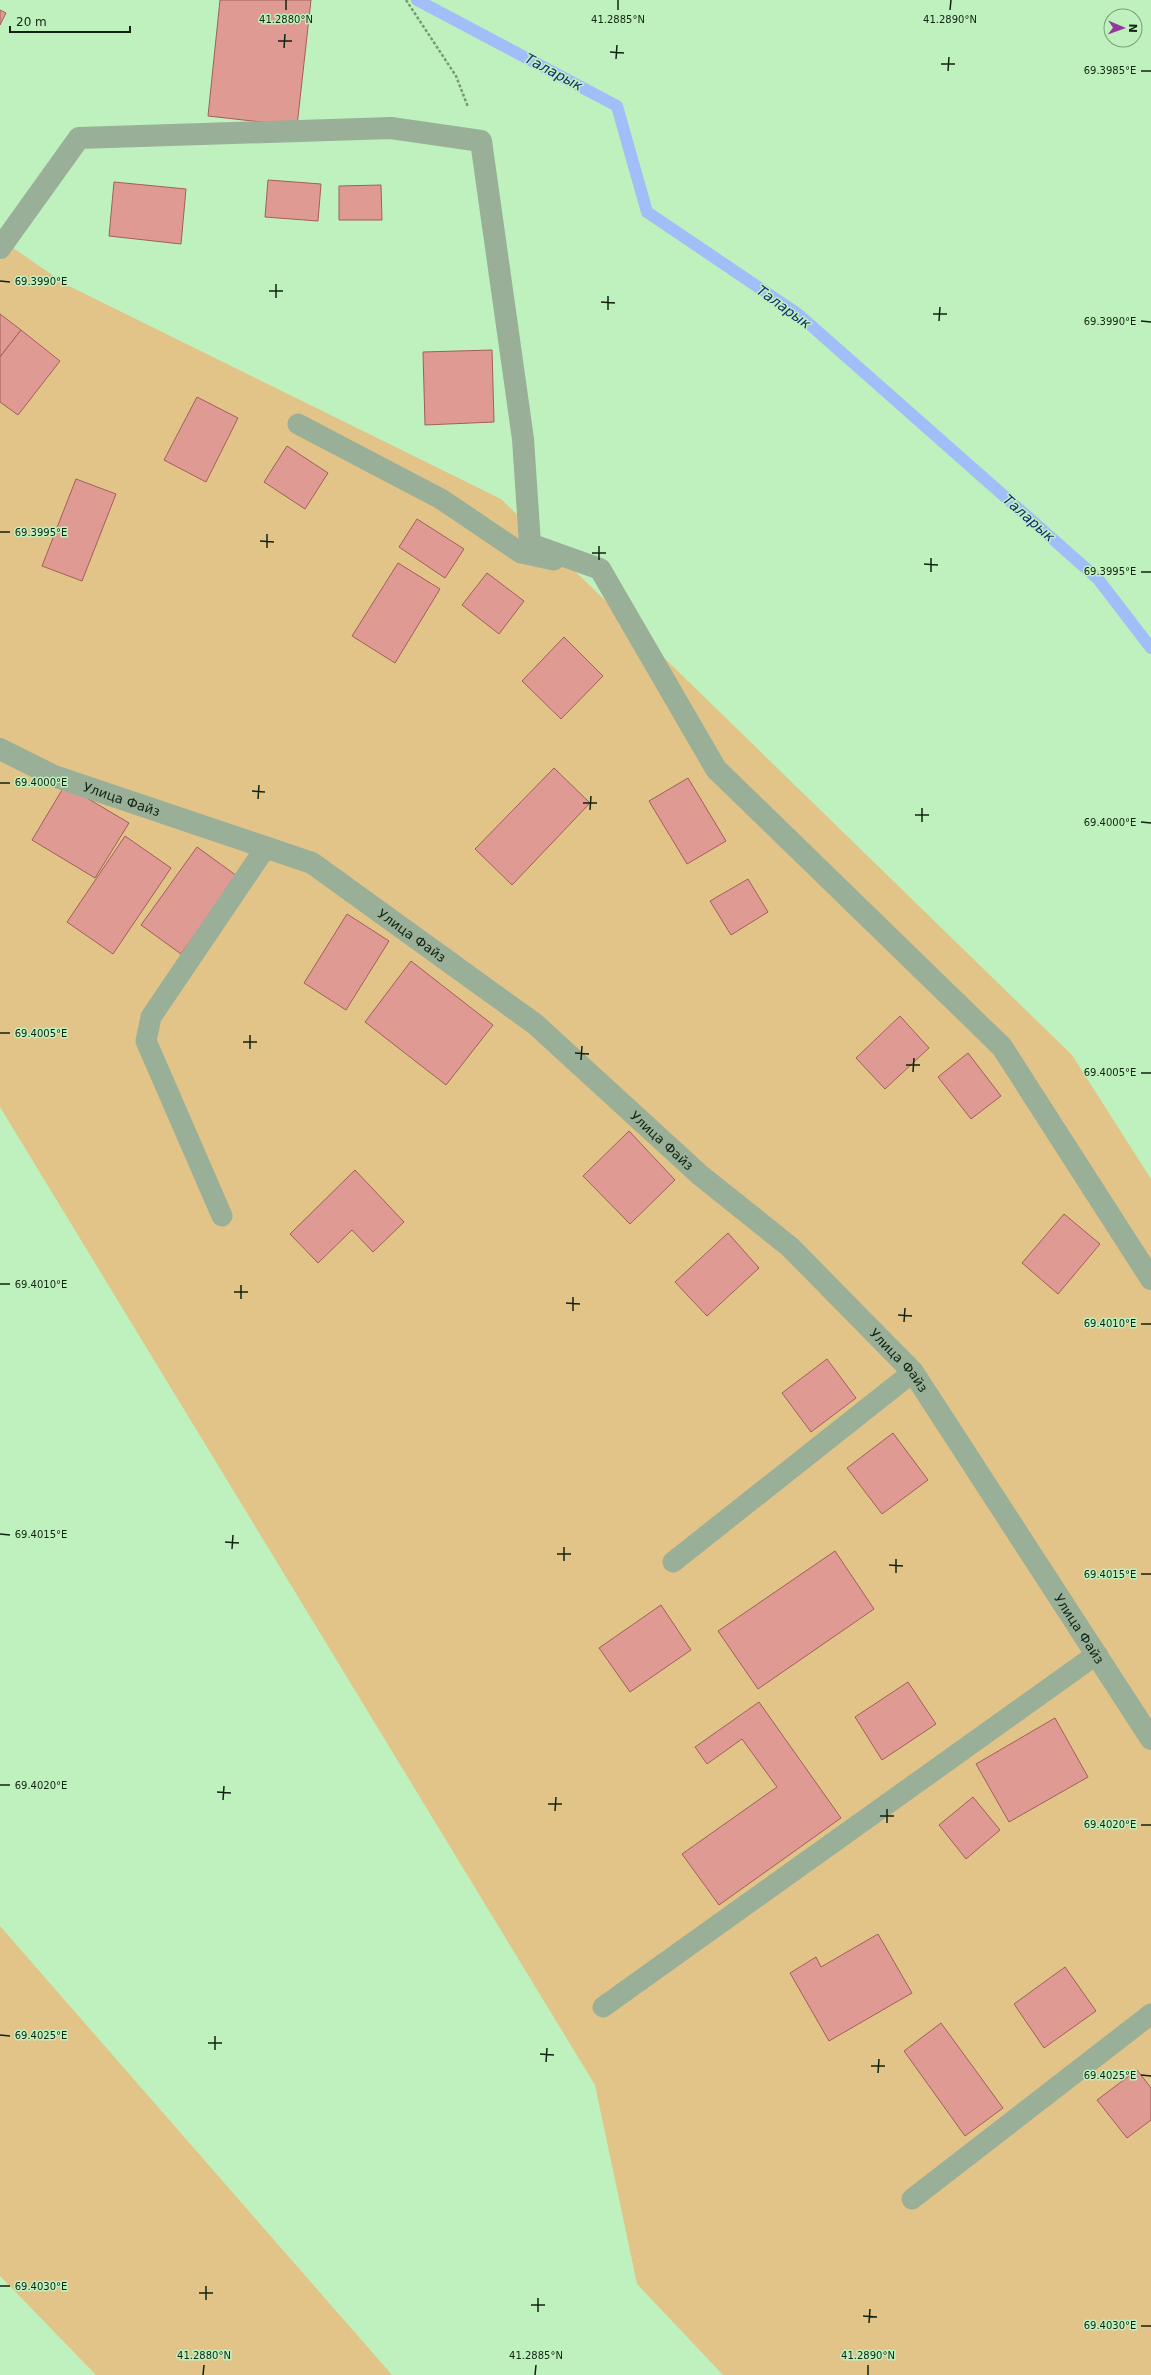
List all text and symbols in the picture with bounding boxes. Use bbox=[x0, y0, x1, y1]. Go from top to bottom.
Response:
scale bar bbox=[10, 8, 130, 34]
north arrow bbox=[1103, 8, 1143, 48]
text: 41.2880°N bbox=[259, 14, 313, 25]
text: 41.2885°N bbox=[591, 14, 645, 25]
text: 41.2890°N bbox=[923, 14, 977, 25]
text: 20 m bbox=[16, 15, 47, 29]
text: N bbox=[1126, 23, 1139, 33]
water label: Таларык bbox=[522, 50, 586, 94]
text: 69.3985°E bbox=[1084, 65, 1136, 76]
text: 69.3990°E bbox=[15, 276, 67, 287]
water label: Таларык bbox=[754, 282, 815, 332]
text: 69.3990°E bbox=[1084, 316, 1136, 327]
water label: Таларык bbox=[1000, 491, 1058, 545]
text: 69.3995°E bbox=[15, 527, 67, 538]
text: 69.3995°E bbox=[1084, 566, 1136, 577]
text: 69.4000°E bbox=[15, 777, 67, 788]
street label: Улица Файз bbox=[81, 779, 162, 819]
text: 69.4000°E bbox=[1084, 817, 1136, 828]
street label: Улица Файз bbox=[375, 906, 449, 965]
text: 69.4005°E bbox=[15, 1028, 67, 1039]
text: 69.4005°E bbox=[1084, 1067, 1136, 1078]
street label: Улица Файз bbox=[627, 1108, 696, 1173]
text: 69.4010°E bbox=[15, 1279, 67, 1290]
text: 69.4010°E bbox=[1084, 1318, 1136, 1329]
street label: Улица Файз bbox=[867, 1326, 931, 1395]
text: 69.4015°E bbox=[15, 1529, 67, 1540]
text: 69.4015°E bbox=[1084, 1569, 1136, 1580]
street label: Улица Файз bbox=[1051, 1591, 1107, 1667]
text: 69.4020°E bbox=[15, 1780, 67, 1791]
text: 69.4020°E bbox=[1084, 1819, 1136, 1830]
text: 69.4025°E bbox=[15, 2030, 67, 2041]
text: 69.4025°E bbox=[1084, 2070, 1136, 2081]
text: 69.4030°E bbox=[15, 2281, 67, 2292]
text: 69.4030°E bbox=[1084, 2320, 1136, 2331]
text: 41.2880°N bbox=[177, 2350, 231, 2361]
text: 41.2885°N bbox=[509, 2350, 563, 2361]
text: 41.2890°N bbox=[841, 2350, 895, 2361]

